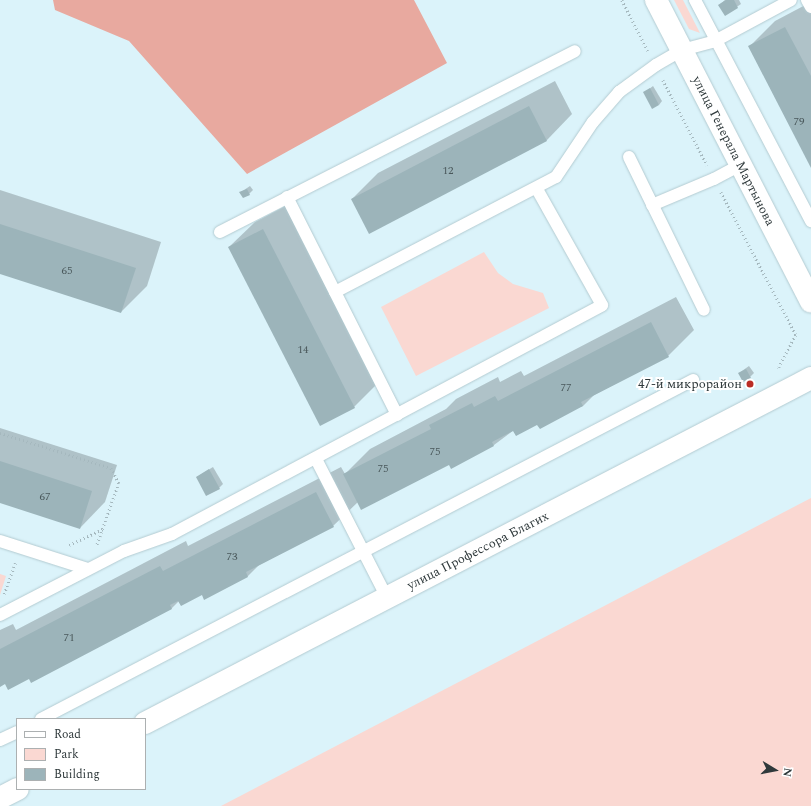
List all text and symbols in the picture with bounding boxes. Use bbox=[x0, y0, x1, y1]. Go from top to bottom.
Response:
street label: улица Генерала Мартынова bbox=[688, 73, 778, 229]
house number: 79 bbox=[794, 115, 804, 129]
house number: 12 bbox=[443, 164, 453, 178]
house number: 65 bbox=[62, 264, 72, 278]
house number: 14 bbox=[298, 343, 308, 357]
place label: 47-й микрорайон bbox=[638, 376, 742, 392]
marker: 47-й микрорайон bbox=[745, 379, 755, 389]
house number: 77 bbox=[561, 381, 571, 395]
house number: 75 bbox=[430, 445, 440, 459]
house number: 75 bbox=[378, 462, 388, 476]
house number: 67 bbox=[40, 490, 50, 504]
street label: улица Профессора Благих bbox=[405, 508, 551, 594]
house number: 73 bbox=[227, 550, 237, 564]
house number: 71 bbox=[64, 631, 74, 645]
legend bbox=[16, 718, 146, 790]
text: Road bbox=[54, 725, 81, 744]
text: Park bbox=[54, 745, 79, 764]
north arrow bbox=[755, 750, 795, 790]
text: Building bbox=[54, 765, 100, 784]
text: N bbox=[778, 766, 796, 778]

